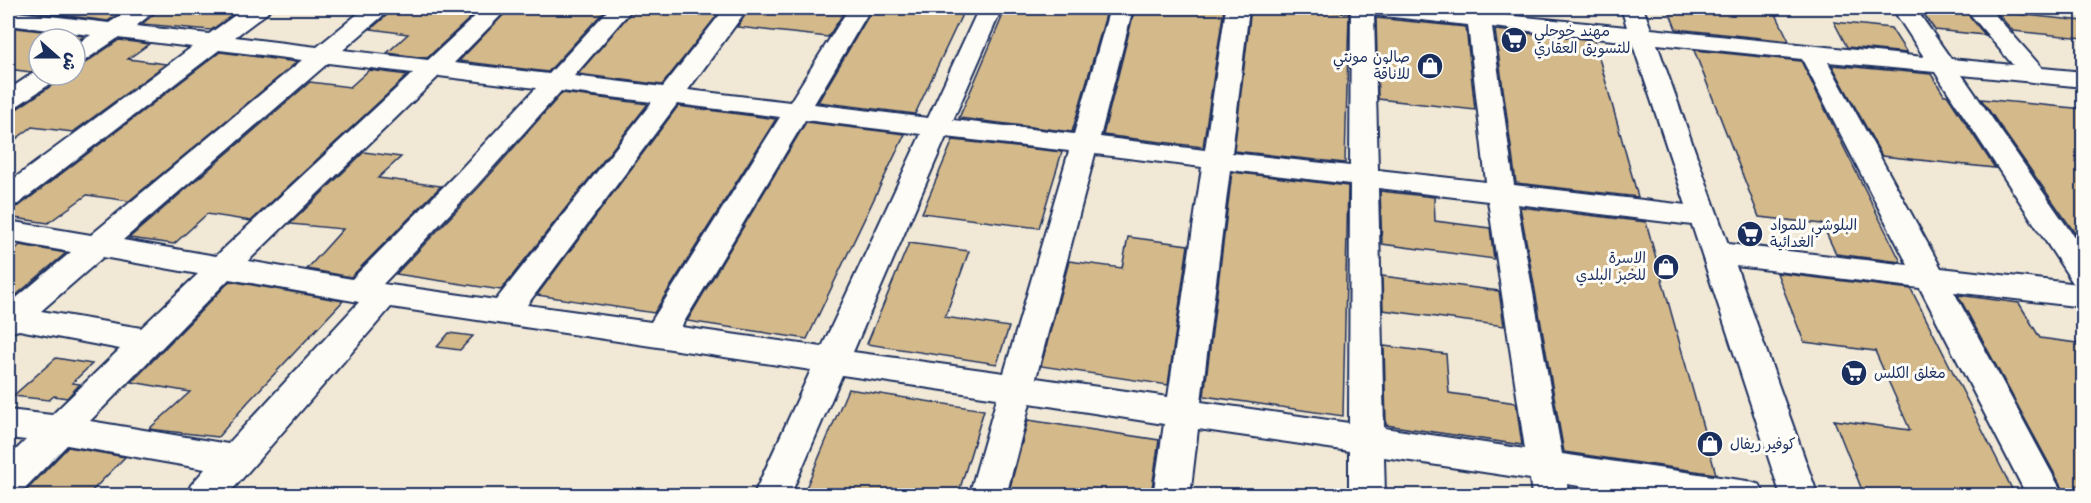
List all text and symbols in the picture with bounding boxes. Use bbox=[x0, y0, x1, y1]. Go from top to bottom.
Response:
place label: مهند خوجلي للتسويق العقاري bbox=[1534, 20, 1630, 59]
supermarket icon: مهند خوجلي للتسويق العقاري bbox=[1499, 25, 1529, 55]
north arrow bbox=[27, 27, 87, 87]
place label: صالون مونتي للاناقة bbox=[1333, 46, 1410, 83]
text: ش bbox=[59, 51, 84, 75]
shop icon: صالون مونتي للاناقة bbox=[1415, 51, 1445, 81]
place label: البلوشي للمواد الغدائية bbox=[1770, 214, 1857, 251]
supermarket icon: البلوشي للمواد الغدائية bbox=[1735, 219, 1765, 249]
place label: الاسرة للخبز البلدي bbox=[1576, 247, 1646, 286]
shop icon: الاسرة للخبز البلدي bbox=[1651, 252, 1681, 282]
supermarket icon: مغلق الكلس bbox=[1839, 358, 1869, 388]
place label: مغلق الكلس bbox=[1874, 362, 1946, 382]
shop icon: كوفير ريفال bbox=[1695, 429, 1725, 459]
place label: كوفير ريفال bbox=[1730, 433, 1796, 454]

